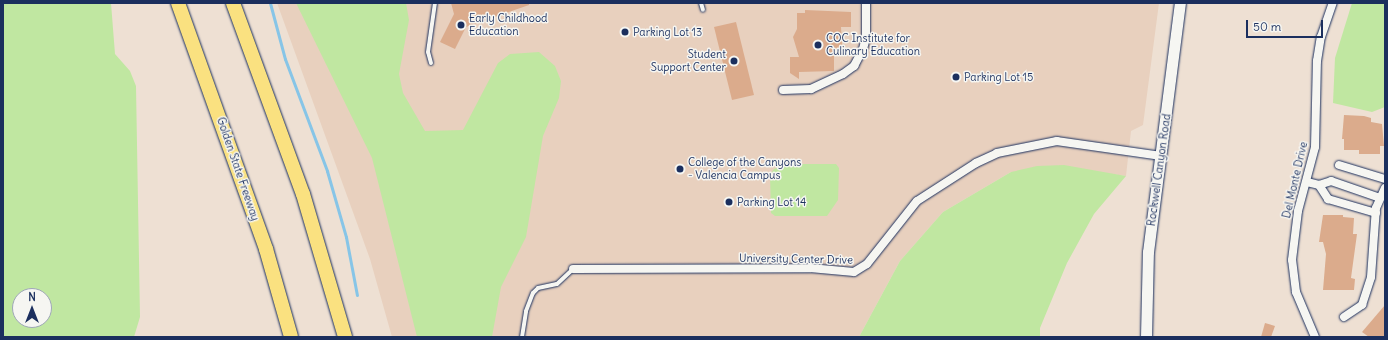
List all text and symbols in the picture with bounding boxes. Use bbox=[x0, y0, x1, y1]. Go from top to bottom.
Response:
place label: Early Childhood Education bbox=[469, 12, 548, 38]
scale bar bbox=[1248, 12, 1325, 38]
text: 50 m bbox=[1253, 19, 1281, 34]
marker: Early Childhood Education bbox=[456, 20, 466, 30]
place label: Parking Lot 13 bbox=[633, 25, 702, 39]
marker: Parking Lot 13 bbox=[620, 27, 630, 37]
place label: COC Institute for Culinary Education bbox=[826, 32, 920, 58]
marker: COC Institute for Culinary Education bbox=[813, 40, 823, 50]
place label: Student Support Center bbox=[651, 48, 726, 74]
marker: Student Support Center bbox=[729, 56, 739, 66]
place label: Parking Lot 15 bbox=[964, 70, 1033, 84]
marker: Parking Lot 15 bbox=[951, 72, 961, 82]
street label: Rockwell Canyon Road bbox=[1145, 113, 1173, 227]
street label: Golden State Freeway bbox=[214, 115, 262, 223]
street label: Del Monte Drive bbox=[1280, 140, 1310, 220]
place label: College of the Canyons - Valencia Campus bbox=[688, 156, 801, 182]
marker: College of the Canyons - Valencia Campus bbox=[675, 164, 685, 174]
place label: Parking Lot 14 bbox=[737, 195, 806, 209]
marker: Parking Lot 14 bbox=[724, 197, 734, 207]
street label: University Center Drive bbox=[739, 251, 853, 267]
north arrow bbox=[12, 288, 52, 328]
text: N bbox=[28, 290, 36, 304]

